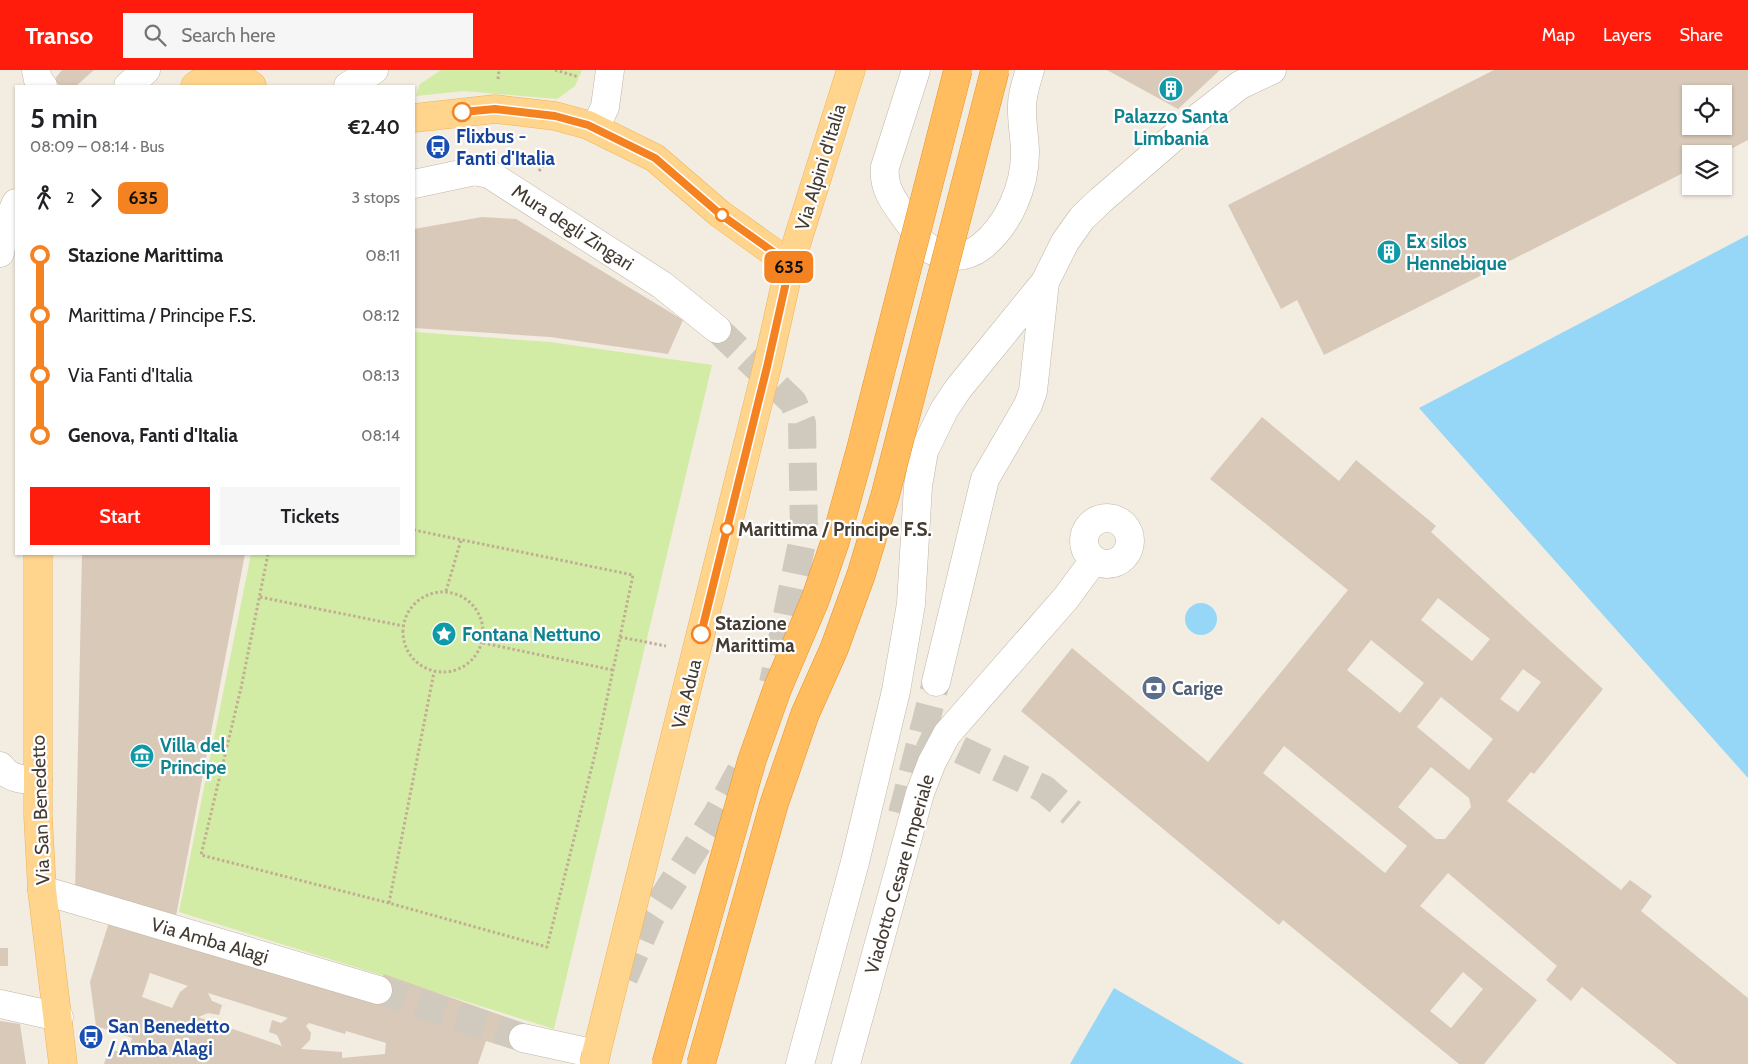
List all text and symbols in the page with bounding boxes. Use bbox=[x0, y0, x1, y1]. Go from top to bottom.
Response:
search box bbox=[123, 13, 473, 58]
text: Transo bbox=[25, 21, 93, 50]
icon: search bbox=[141, 21, 169, 49]
text: Search here bbox=[181, 24, 276, 47]
text: Map bbox=[1542, 24, 1575, 46]
text: Layers bbox=[1603, 24, 1652, 46]
text: Share bbox=[1680, 24, 1723, 46]
building icon: Palazzo Santa Limbania bbox=[1158, 76, 1184, 102]
map controls bbox=[1682, 85, 1732, 195]
button: locate bbox=[1682, 85, 1732, 135]
text: 5 min bbox=[30, 101, 98, 135]
street label: Via Alpini d'Italia bbox=[790, 101, 851, 233]
unlabelled marker bbox=[452, 102, 472, 122]
place label: Palazzo Santa Limbania bbox=[1114, 105, 1229, 150]
text: €2.40 bbox=[348, 116, 400, 139]
place label: Flixbus - Fanti d'Italia bbox=[456, 125, 555, 170]
bus stop icon: Flixbus - Fanti d'Italia bbox=[425, 134, 451, 160]
text: 08:09 – 08:14 · Bus bbox=[30, 137, 165, 156]
button: layers bbox=[1682, 145, 1732, 195]
street label: Mura degli Zingari bbox=[508, 180, 638, 275]
icon: walk bbox=[30, 184, 58, 212]
icon: forward bbox=[82, 184, 110, 212]
text: 635 bbox=[128, 187, 158, 209]
text: 2 bbox=[66, 188, 74, 207]
text: 3 stops bbox=[351, 188, 400, 207]
unlabelled marker bbox=[715, 208, 729, 222]
place label: Ex silos Hennebique bbox=[1406, 230, 1507, 275]
building icon: Ex silos Hennebique bbox=[1376, 239, 1402, 265]
text: Stazione Marittima bbox=[68, 244, 223, 267]
text: 08:11 bbox=[365, 246, 400, 265]
line badge: 635 bbox=[760, 251, 818, 283]
text: 635 bbox=[774, 256, 804, 278]
text: Marittima / Principe F.S. bbox=[68, 304, 256, 327]
text: 08:12 bbox=[362, 306, 400, 325]
text: Via Fanti d'Italia bbox=[68, 364, 193, 387]
text: 08:13 bbox=[362, 366, 400, 385]
text: Genova, Fanti d'Italia bbox=[68, 424, 238, 447]
text: 08:14 bbox=[361, 426, 400, 445]
button: Start bbox=[30, 487, 210, 545]
button: Tickets bbox=[220, 487, 400, 545]
place label: Marittima / Principe F.S. bbox=[738, 518, 932, 541]
marker: Marittima / Principe F.S. bbox=[720, 522, 734, 536]
place label: Stazione Marittima bbox=[715, 612, 795, 657]
place icon: Fontana Nettuno bbox=[431, 621, 457, 647]
place label: Fontana Nettuno bbox=[462, 623, 601, 646]
marker: Stazione Marittima bbox=[691, 624, 711, 644]
street label: Via Adua bbox=[667, 657, 706, 731]
bank icon: Carige bbox=[1141, 675, 1167, 701]
place label: Carige bbox=[1172, 677, 1223, 700]
place label: Villa del Principe bbox=[160, 734, 227, 779]
street label: Via San Benedetto bbox=[26, 735, 55, 885]
museum icon: Villa del Principe bbox=[129, 743, 155, 769]
street label: Viadotto Cesare Imperiale bbox=[860, 771, 939, 977]
street label: Via Amba Alagi bbox=[148, 913, 271, 968]
place label: San Benedetto / Amba Alagi bbox=[107, 1015, 230, 1060]
bus stop icon: San Benedetto / Amba Alagi bbox=[78, 1024, 104, 1050]

